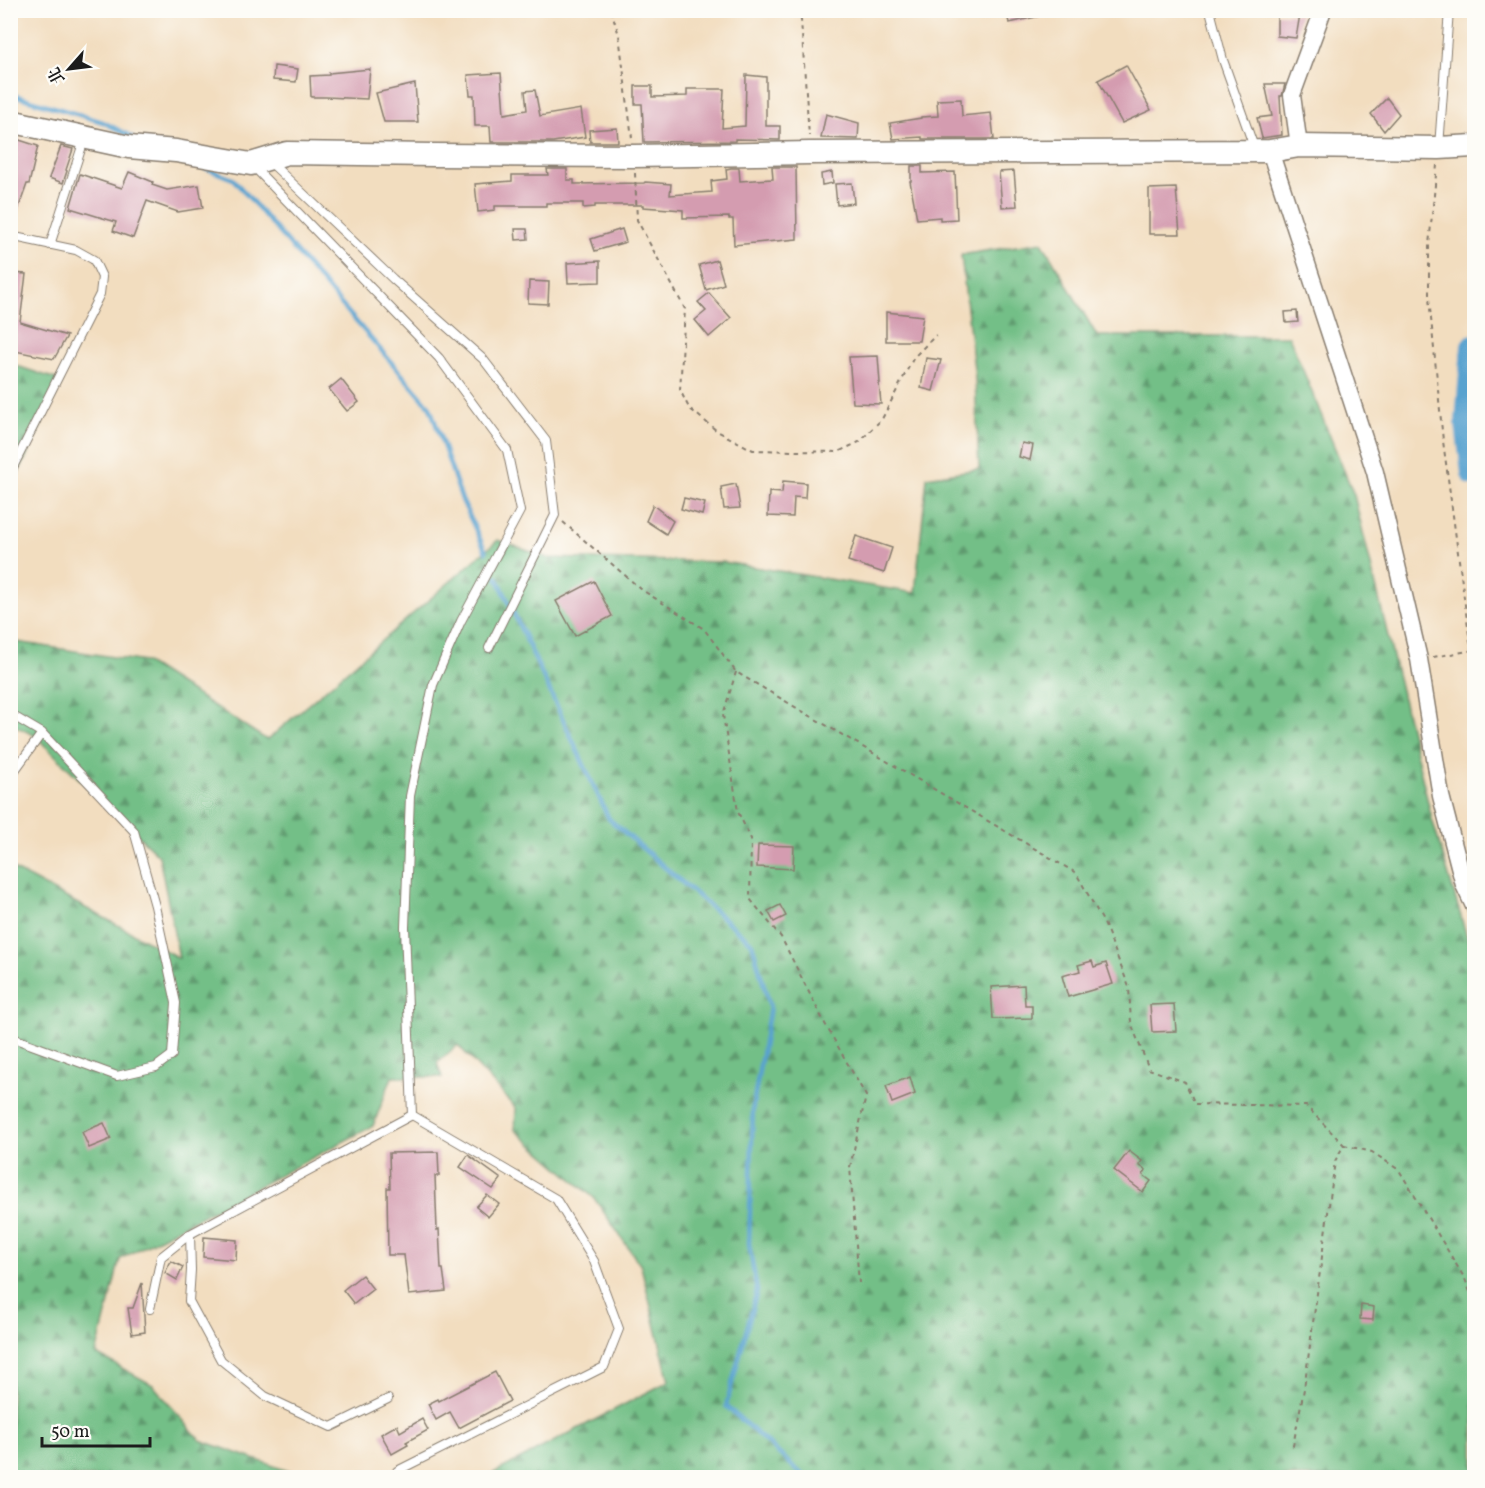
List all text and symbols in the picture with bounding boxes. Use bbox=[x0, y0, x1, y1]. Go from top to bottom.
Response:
north arrow bbox=[39, 39, 99, 99]
text: 北 bbox=[44, 63, 71, 87]
scale bar bbox=[42, 1410, 150, 1448]
text: 50 m bbox=[51, 1420, 90, 1445]

